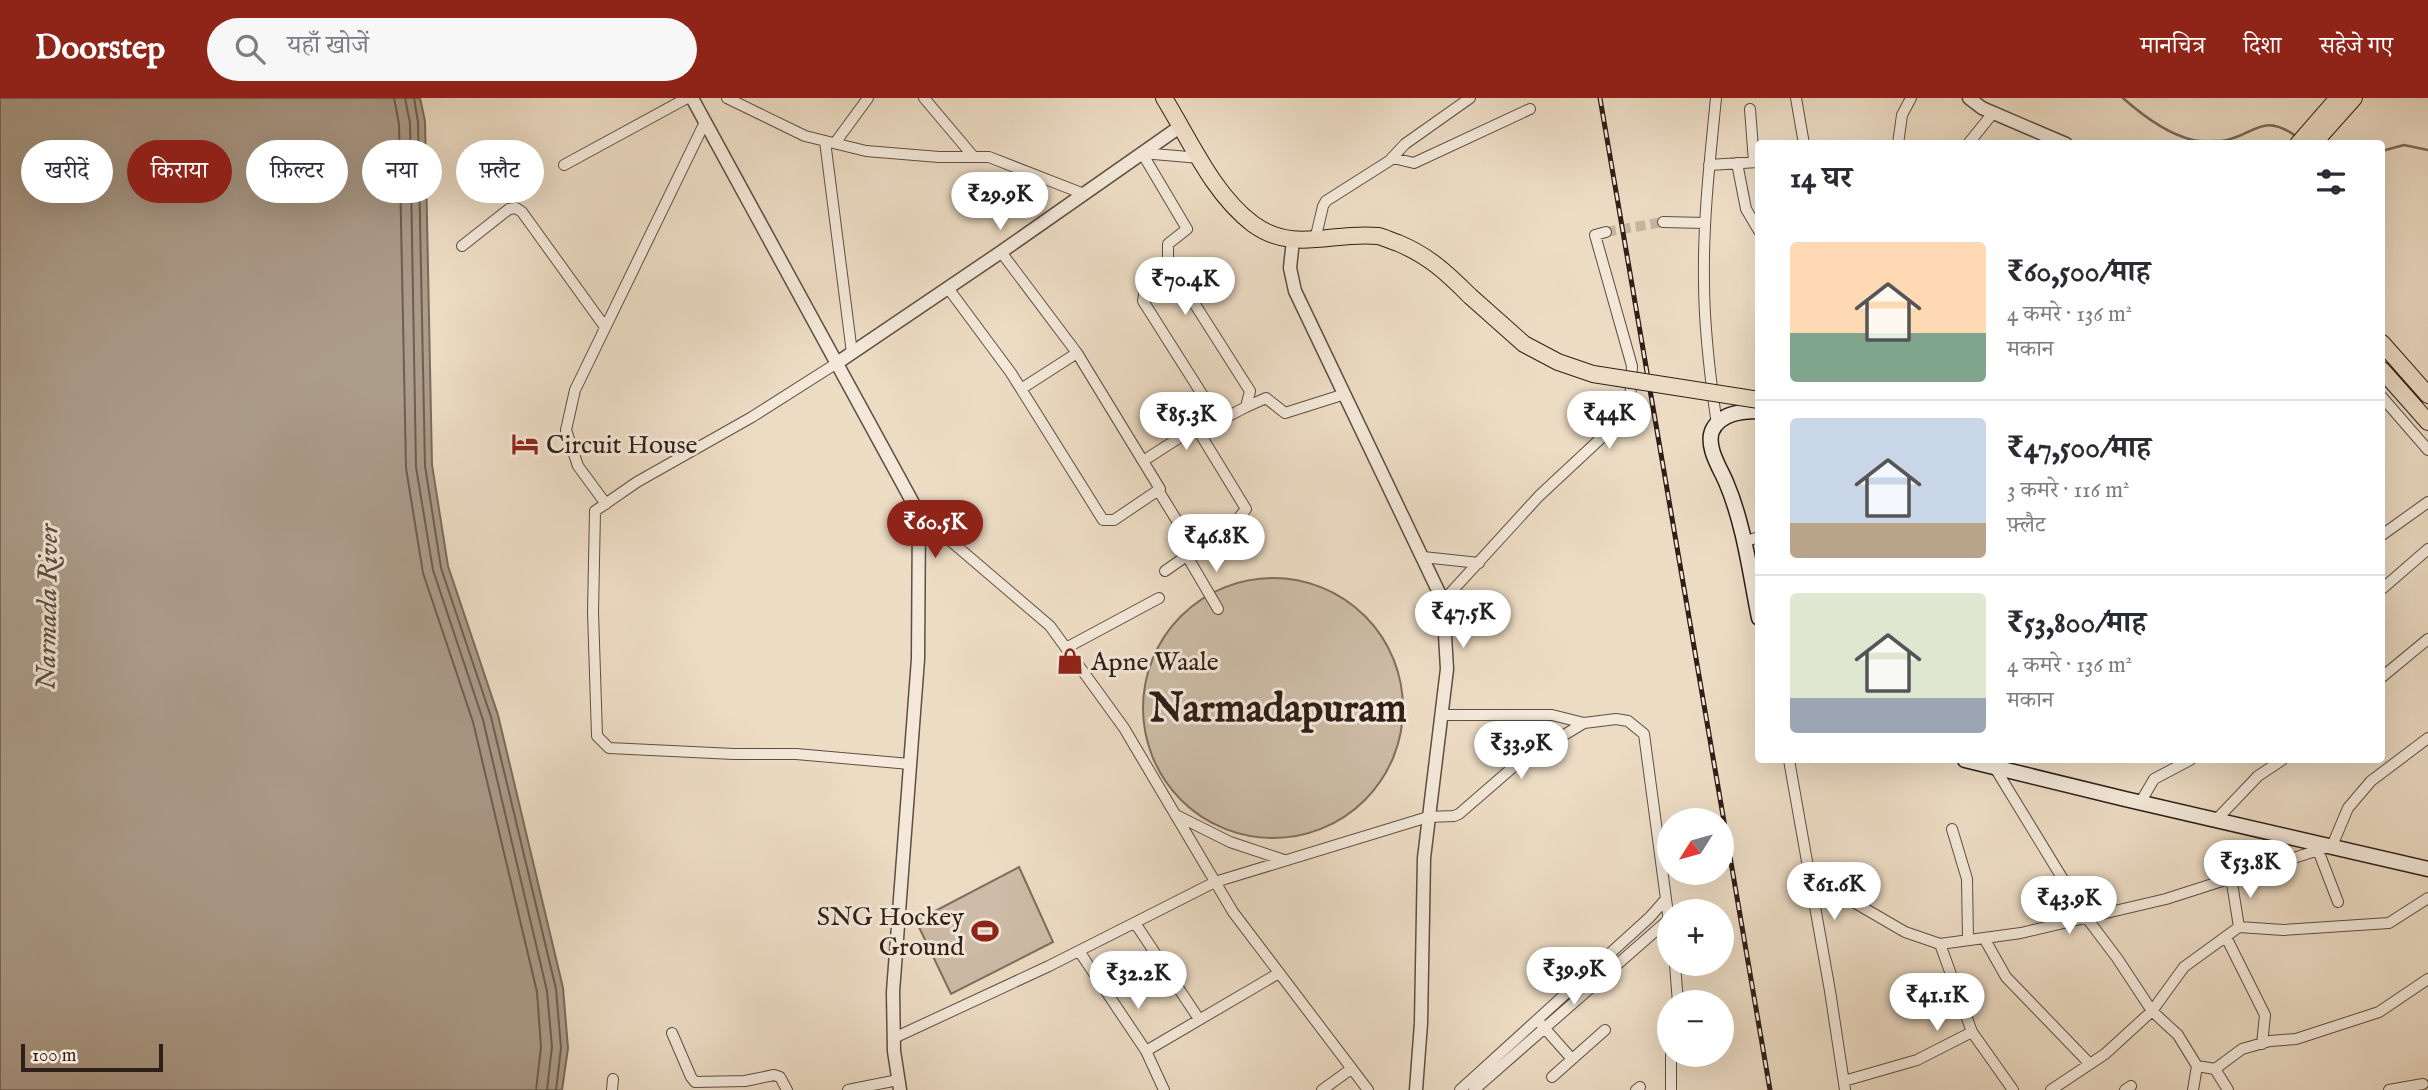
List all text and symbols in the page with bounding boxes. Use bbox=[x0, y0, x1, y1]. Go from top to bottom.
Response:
search box bbox=[207, 18, 697, 81]
text: Doorstep bbox=[35, 28, 165, 70]
text: यहाँ खोजें bbox=[287, 29, 369, 62]
icon: search bbox=[231, 30, 269, 68]
text: मानचित्र bbox=[2140, 31, 2205, 62]
text: दिशा bbox=[2243, 31, 2282, 62]
text: सहेजे गए bbox=[2320, 31, 2393, 62]
chip: खरीदें bbox=[21, 140, 113, 203]
chip: किराया bbox=[127, 140, 232, 203]
chip: फ़िल्टर bbox=[246, 140, 348, 203]
chip: नया bbox=[362, 140, 442, 203]
chip: फ़्लैट bbox=[456, 140, 544, 203]
text: 14 घर bbox=[1790, 160, 1852, 198]
icon: filters bbox=[2312, 163, 2350, 201]
pin: ₹29.9K bbox=[943, 172, 1057, 232]
text: ₹29.9K bbox=[967, 180, 1033, 209]
text: ₹60,500/माह bbox=[2007, 254, 2150, 292]
pin: ₹70.4K bbox=[1128, 258, 1242, 317]
text: ₹70.4K bbox=[1151, 265, 1219, 294]
icon: home bbox=[1846, 270, 1930, 354]
text: 4 कमरे · 136 m² bbox=[2007, 300, 2132, 329]
text: मकान bbox=[2007, 335, 2054, 364]
pin: ₹85.3K bbox=[1129, 392, 1243, 452]
pin: ₹44K bbox=[1568, 392, 1650, 451]
text: ₹44K bbox=[1583, 399, 1635, 428]
text: ₹85.3K bbox=[1156, 400, 1216, 429]
hotel icon: Circuit House bbox=[510, 429, 540, 459]
place label: Circuit House bbox=[546, 429, 698, 462]
text: ₹47,500/माह bbox=[2007, 430, 2151, 468]
icon: home bbox=[1846, 446, 1930, 530]
text: 3 कमरे · 116 m² bbox=[2007, 476, 2130, 505]
pin: ₹60.5K bbox=[878, 500, 992, 560]
text: ₹60.5K bbox=[903, 508, 967, 537]
text: फ़्लैट bbox=[2007, 511, 2045, 540]
pin: ₹46.8K bbox=[1159, 514, 1273, 574]
water label: Narmada River bbox=[30, 522, 67, 690]
text: ₹46.8K bbox=[1184, 522, 1248, 551]
pin: ₹47.5K bbox=[1406, 590, 1520, 650]
text: ₹47.5K bbox=[1431, 598, 1495, 627]
text: ₹53,800/माह bbox=[2007, 605, 2146, 643]
icon: home bbox=[1846, 621, 1930, 705]
shop icon: Apne Waale bbox=[1055, 646, 1085, 676]
place label: Apne Waale bbox=[1090, 646, 1219, 679]
text: 4 कमरे · 136 m² bbox=[2007, 651, 2132, 680]
district label: Narmadapuram bbox=[1148, 685, 1407, 736]
text: मकान bbox=[2007, 686, 2054, 715]
pin: ₹33.9K bbox=[1464, 722, 1578, 781]
text: ₹33.9K bbox=[1490, 729, 1552, 758]
north arrow bbox=[1657, 808, 1734, 886]
map controls bbox=[1657, 808, 1734, 1067]
pin: ₹53.8K bbox=[2193, 840, 2307, 900]
text: ₹53.8K bbox=[2220, 848, 2280, 877]
pin: ₹61.6K bbox=[1777, 862, 1891, 922]
text: ₹61.6K bbox=[1803, 870, 1865, 899]
pin: ₹43.9K bbox=[2012, 876, 2126, 936]
text: ₹43.9K bbox=[2037, 884, 2101, 913]
button: + bbox=[1657, 899, 1734, 976]
place label: SNG Hockey Ground bbox=[817, 901, 964, 964]
sports icon: SNG Hockey Ground bbox=[970, 916, 1000, 946]
pin: ₹39.9K bbox=[1517, 948, 1631, 1007]
pin: ₹32.2K bbox=[1081, 951, 1195, 1011]
text: ₹39.9K bbox=[1542, 955, 1606, 984]
text: ₹32.2K bbox=[1106, 959, 1170, 988]
pin: ₹41.1K bbox=[1880, 974, 1994, 1033]
text: ₹41.1K bbox=[1906, 981, 1968, 1010]
button: − bbox=[1657, 990, 1734, 1067]
scale bar bbox=[21, 1041, 163, 1073]
text: 100 m bbox=[32, 1044, 76, 1068]

